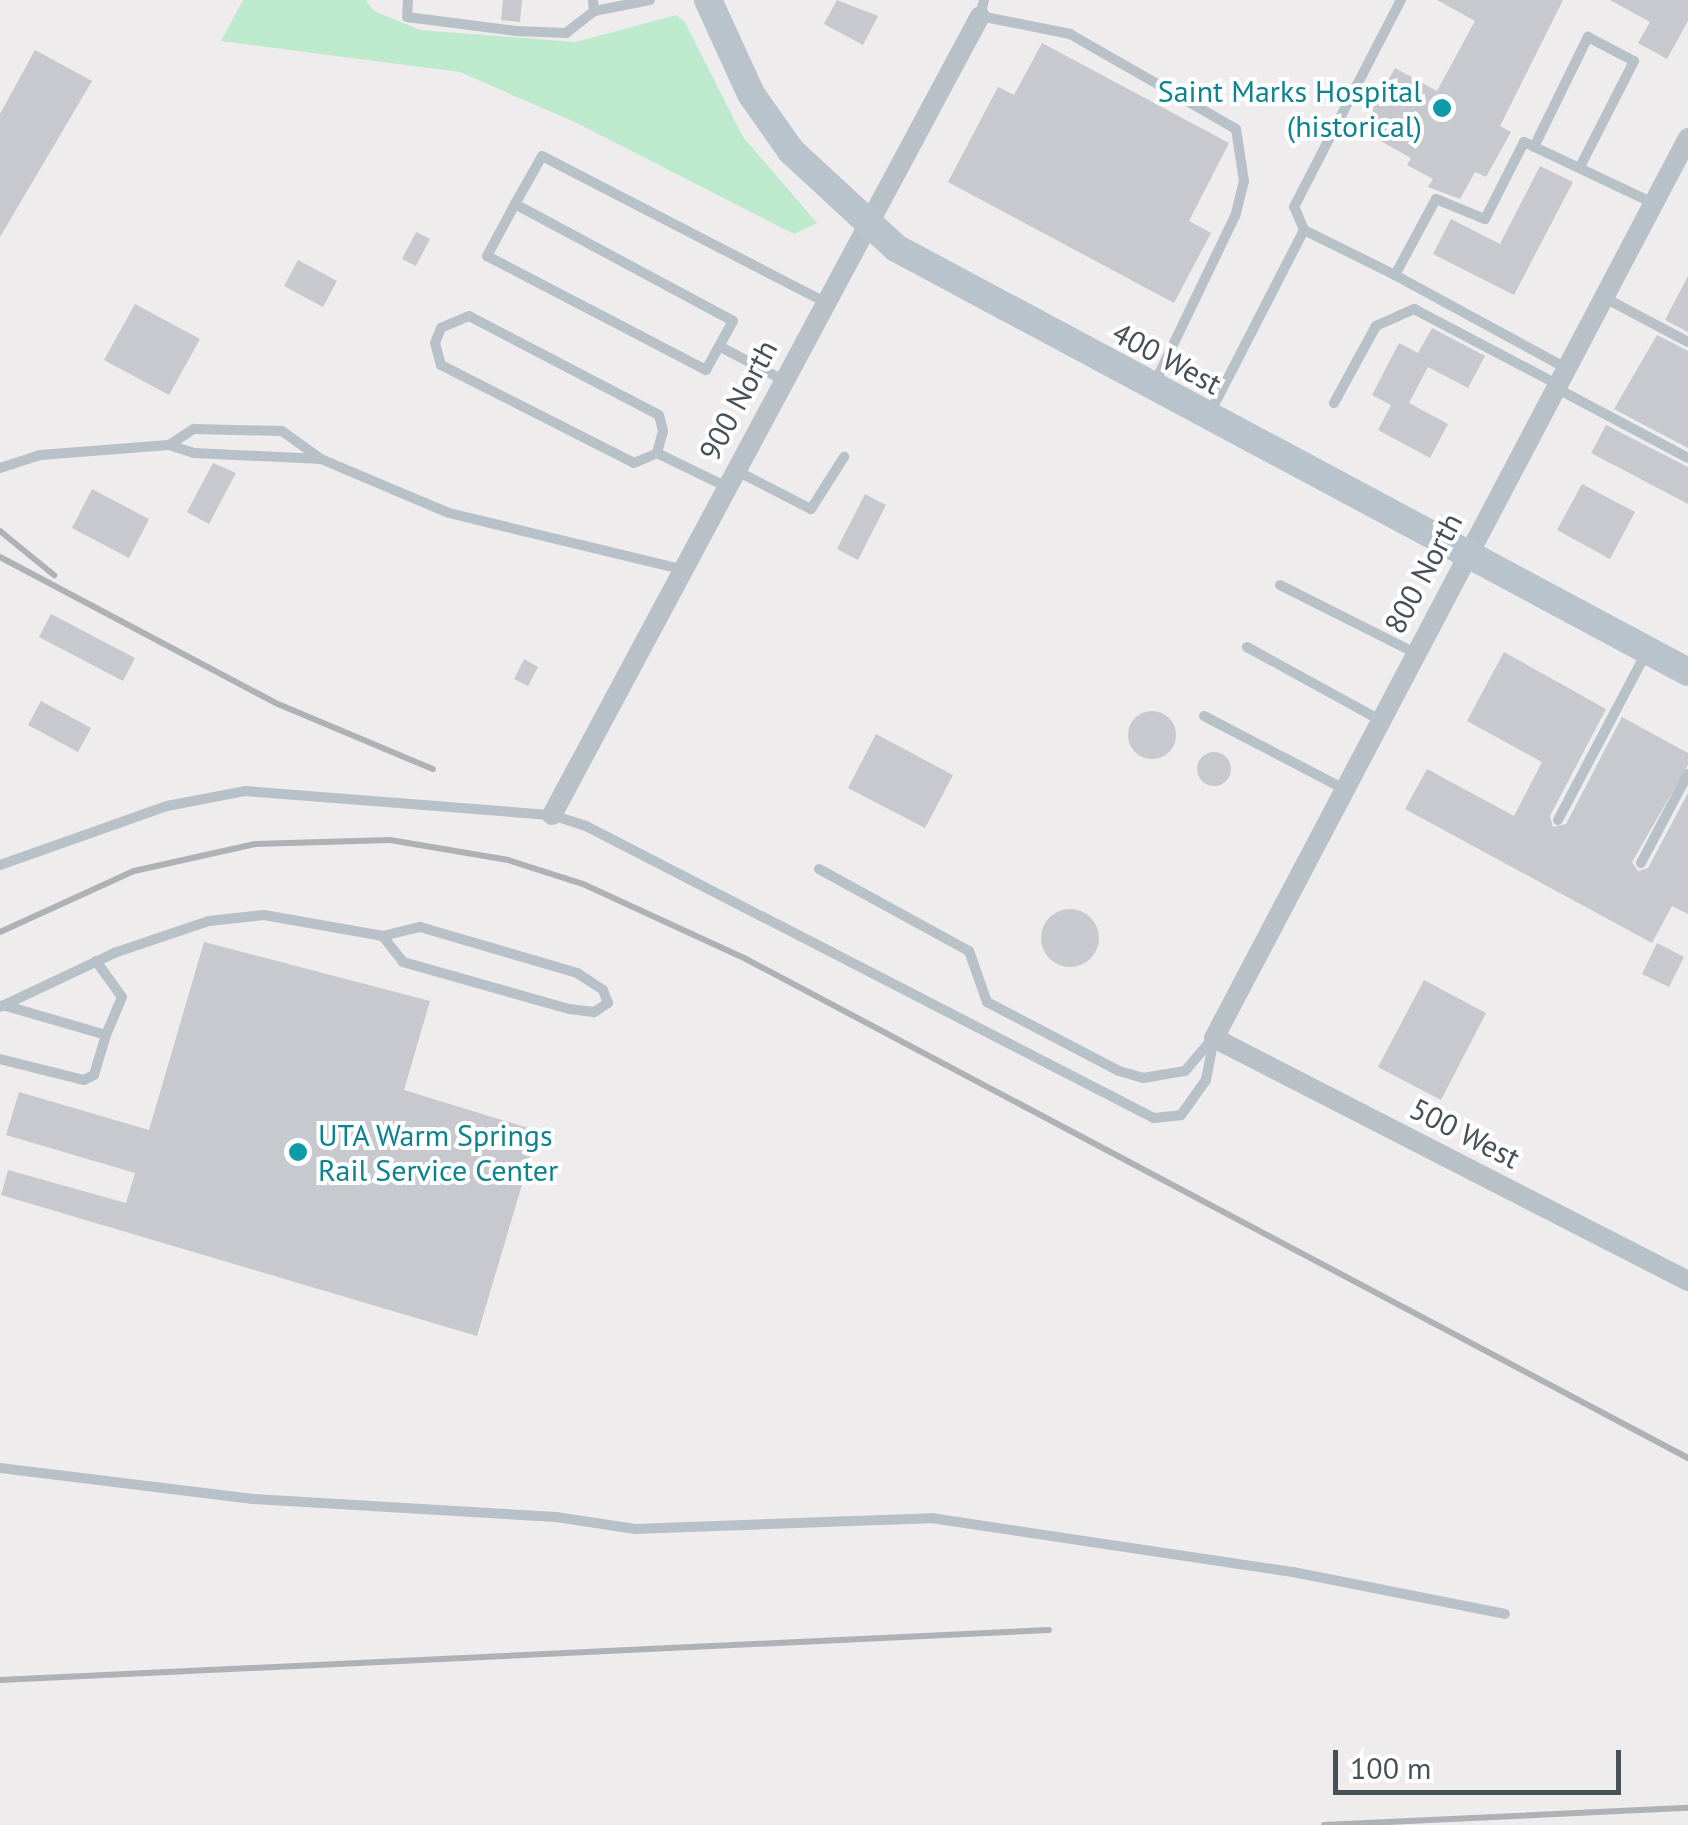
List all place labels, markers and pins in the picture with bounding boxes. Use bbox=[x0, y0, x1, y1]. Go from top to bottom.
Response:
place label: Saint Marks Hospital (historical) bbox=[1158, 73, 1422, 144]
marker: Saint Marks Hospital (historical) bbox=[1431, 97, 1453, 119]
place label: UTA Warm Springs Rail Service Center bbox=[318, 1117, 558, 1188]
marker: UTA Warm Springs Rail Service Center bbox=[287, 1141, 309, 1163]

